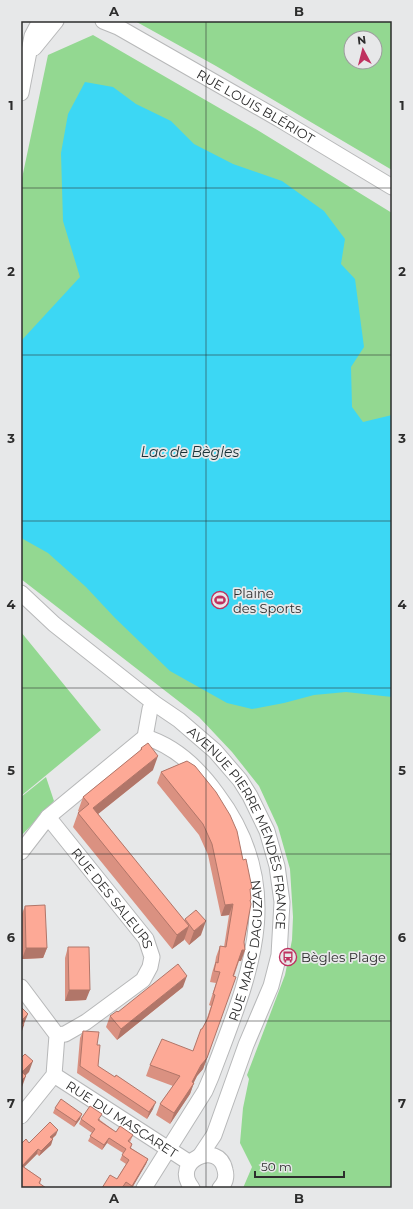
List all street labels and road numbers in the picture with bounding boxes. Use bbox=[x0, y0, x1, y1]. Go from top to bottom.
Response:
street label: RUE LOUIS BLÉRIOT bbox=[194, 66, 318, 147]
street label: AVENUE PIERRE MENDÈS FRANCE bbox=[184, 723, 290, 930]
street label: RUE DES SALEURS bbox=[68, 845, 157, 951]
street label: RUE MARC DAGUZAN bbox=[225, 879, 265, 1023]
street label: RUE DU MASCARET bbox=[63, 1077, 181, 1161]

